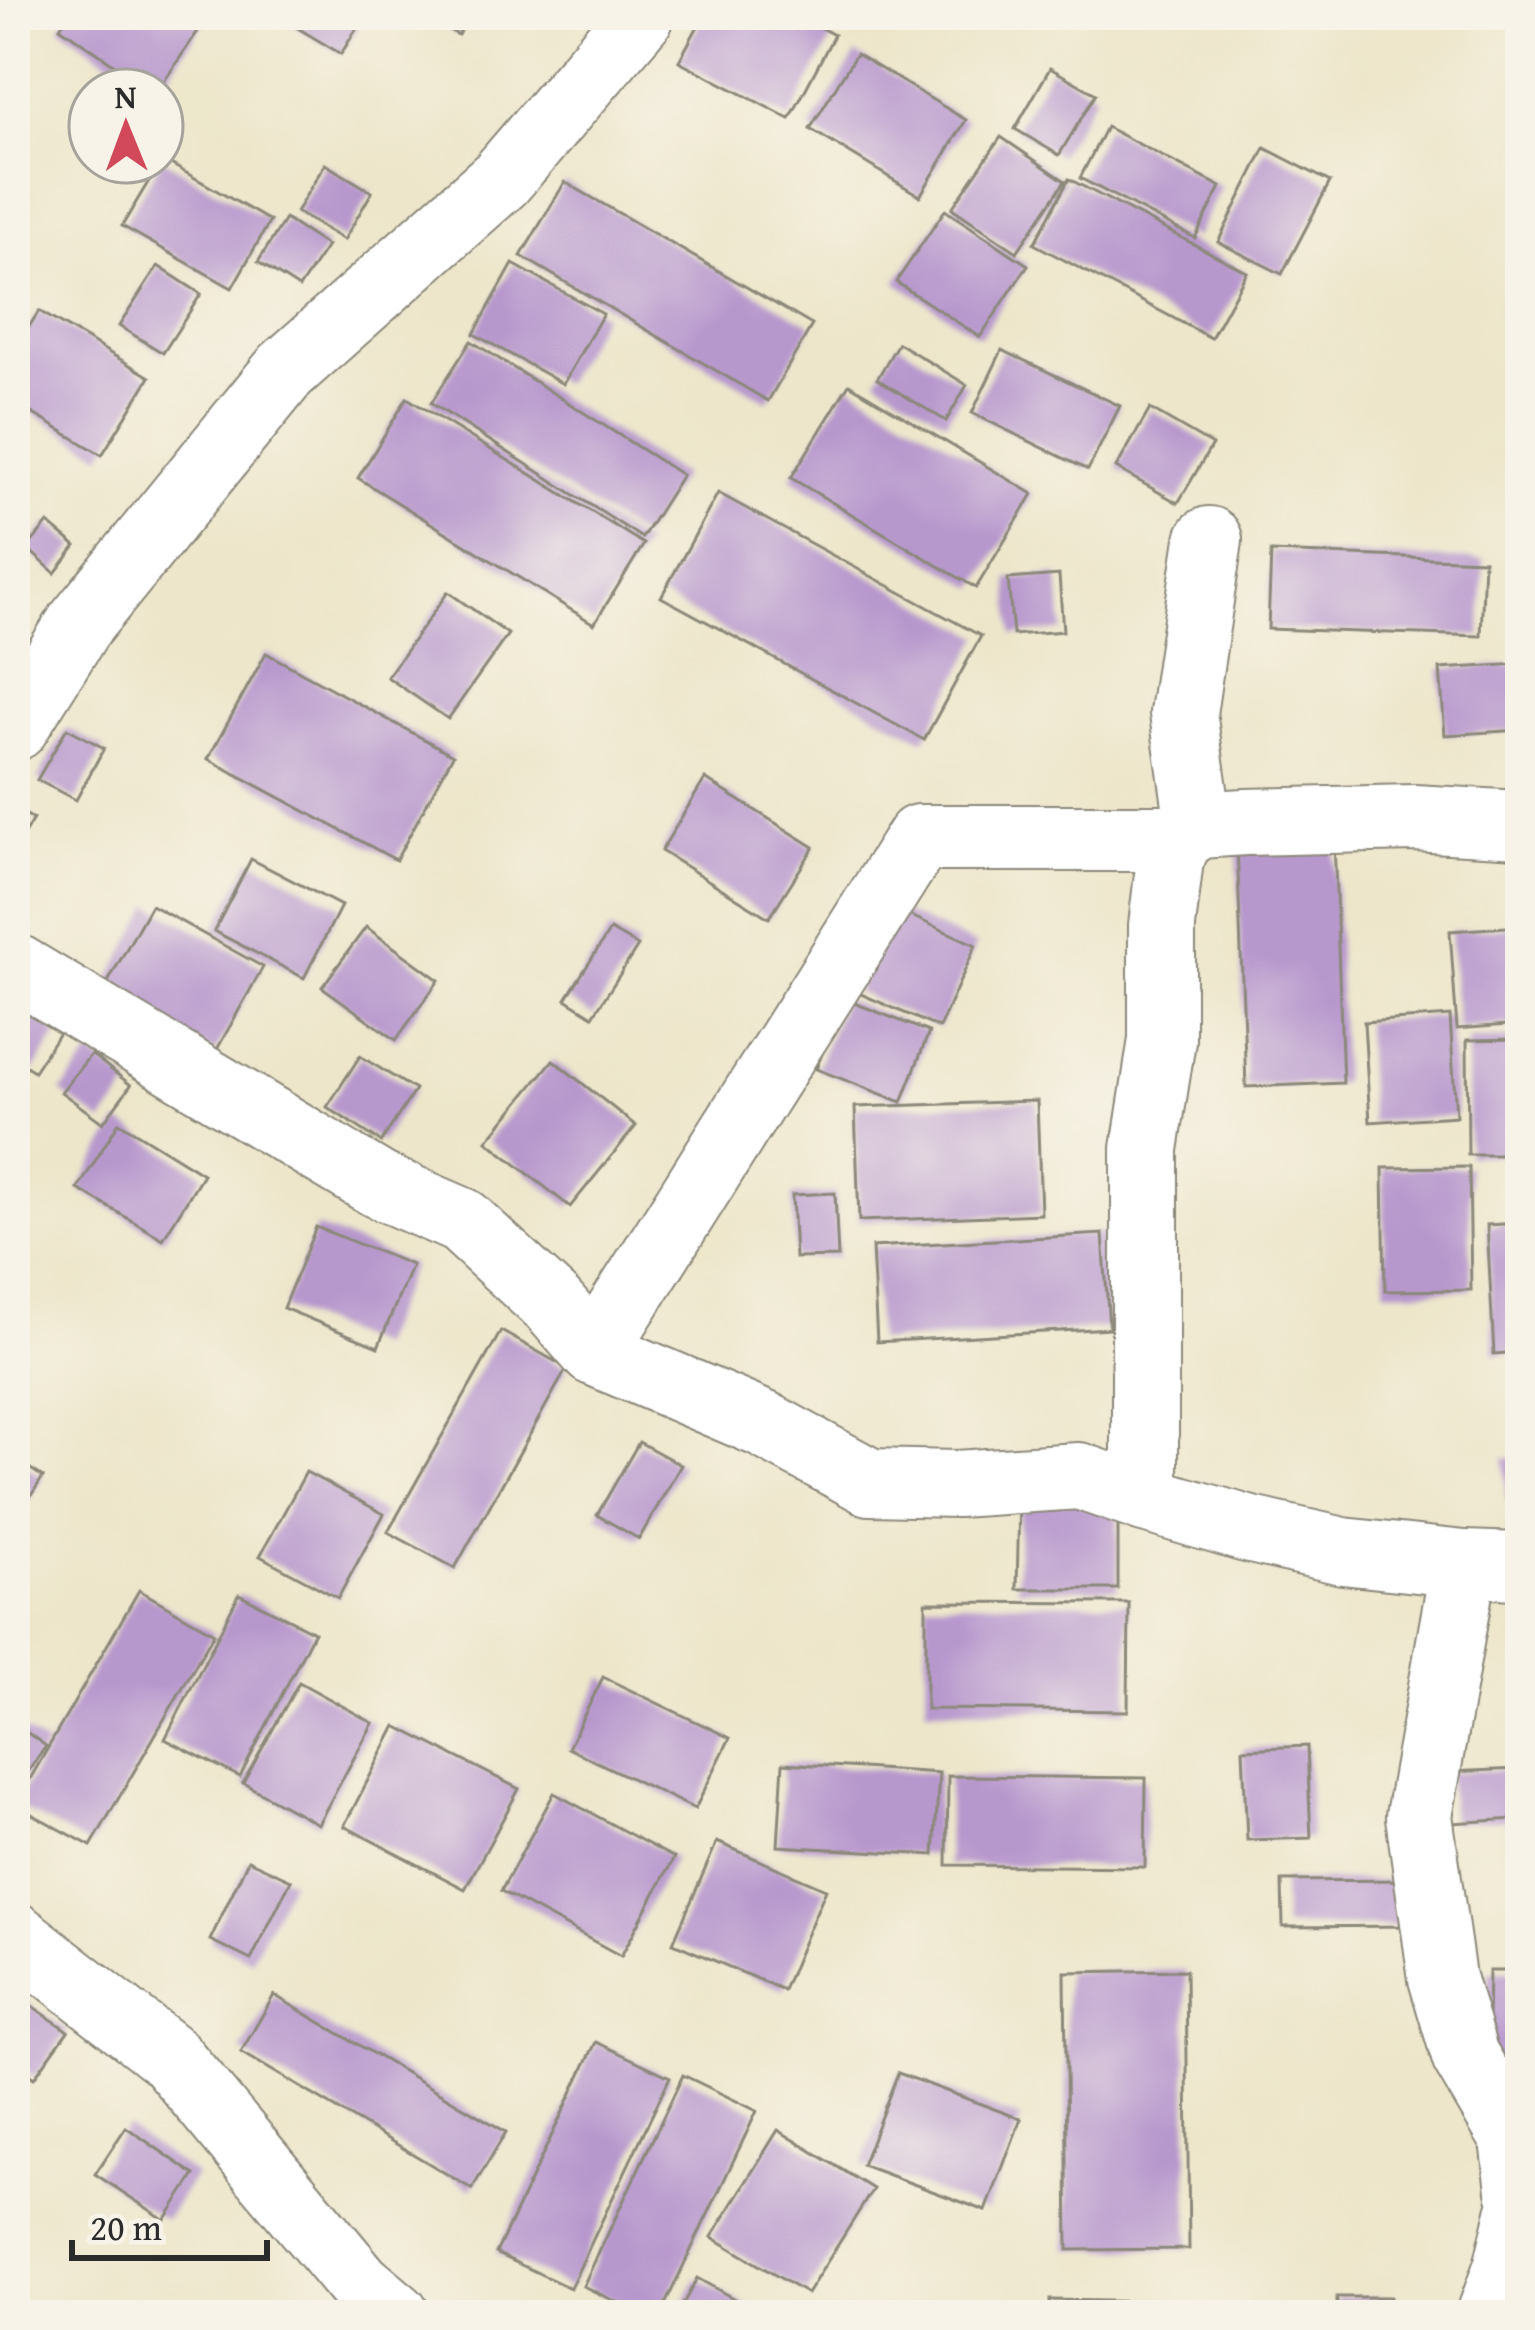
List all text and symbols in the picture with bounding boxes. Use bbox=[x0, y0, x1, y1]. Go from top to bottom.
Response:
north arrow bbox=[66, 66, 186, 186]
text: N bbox=[114, 72, 137, 120]
scale bar bbox=[72, 2186, 267, 2260]
text: 20 m bbox=[90, 2200, 162, 2253]

